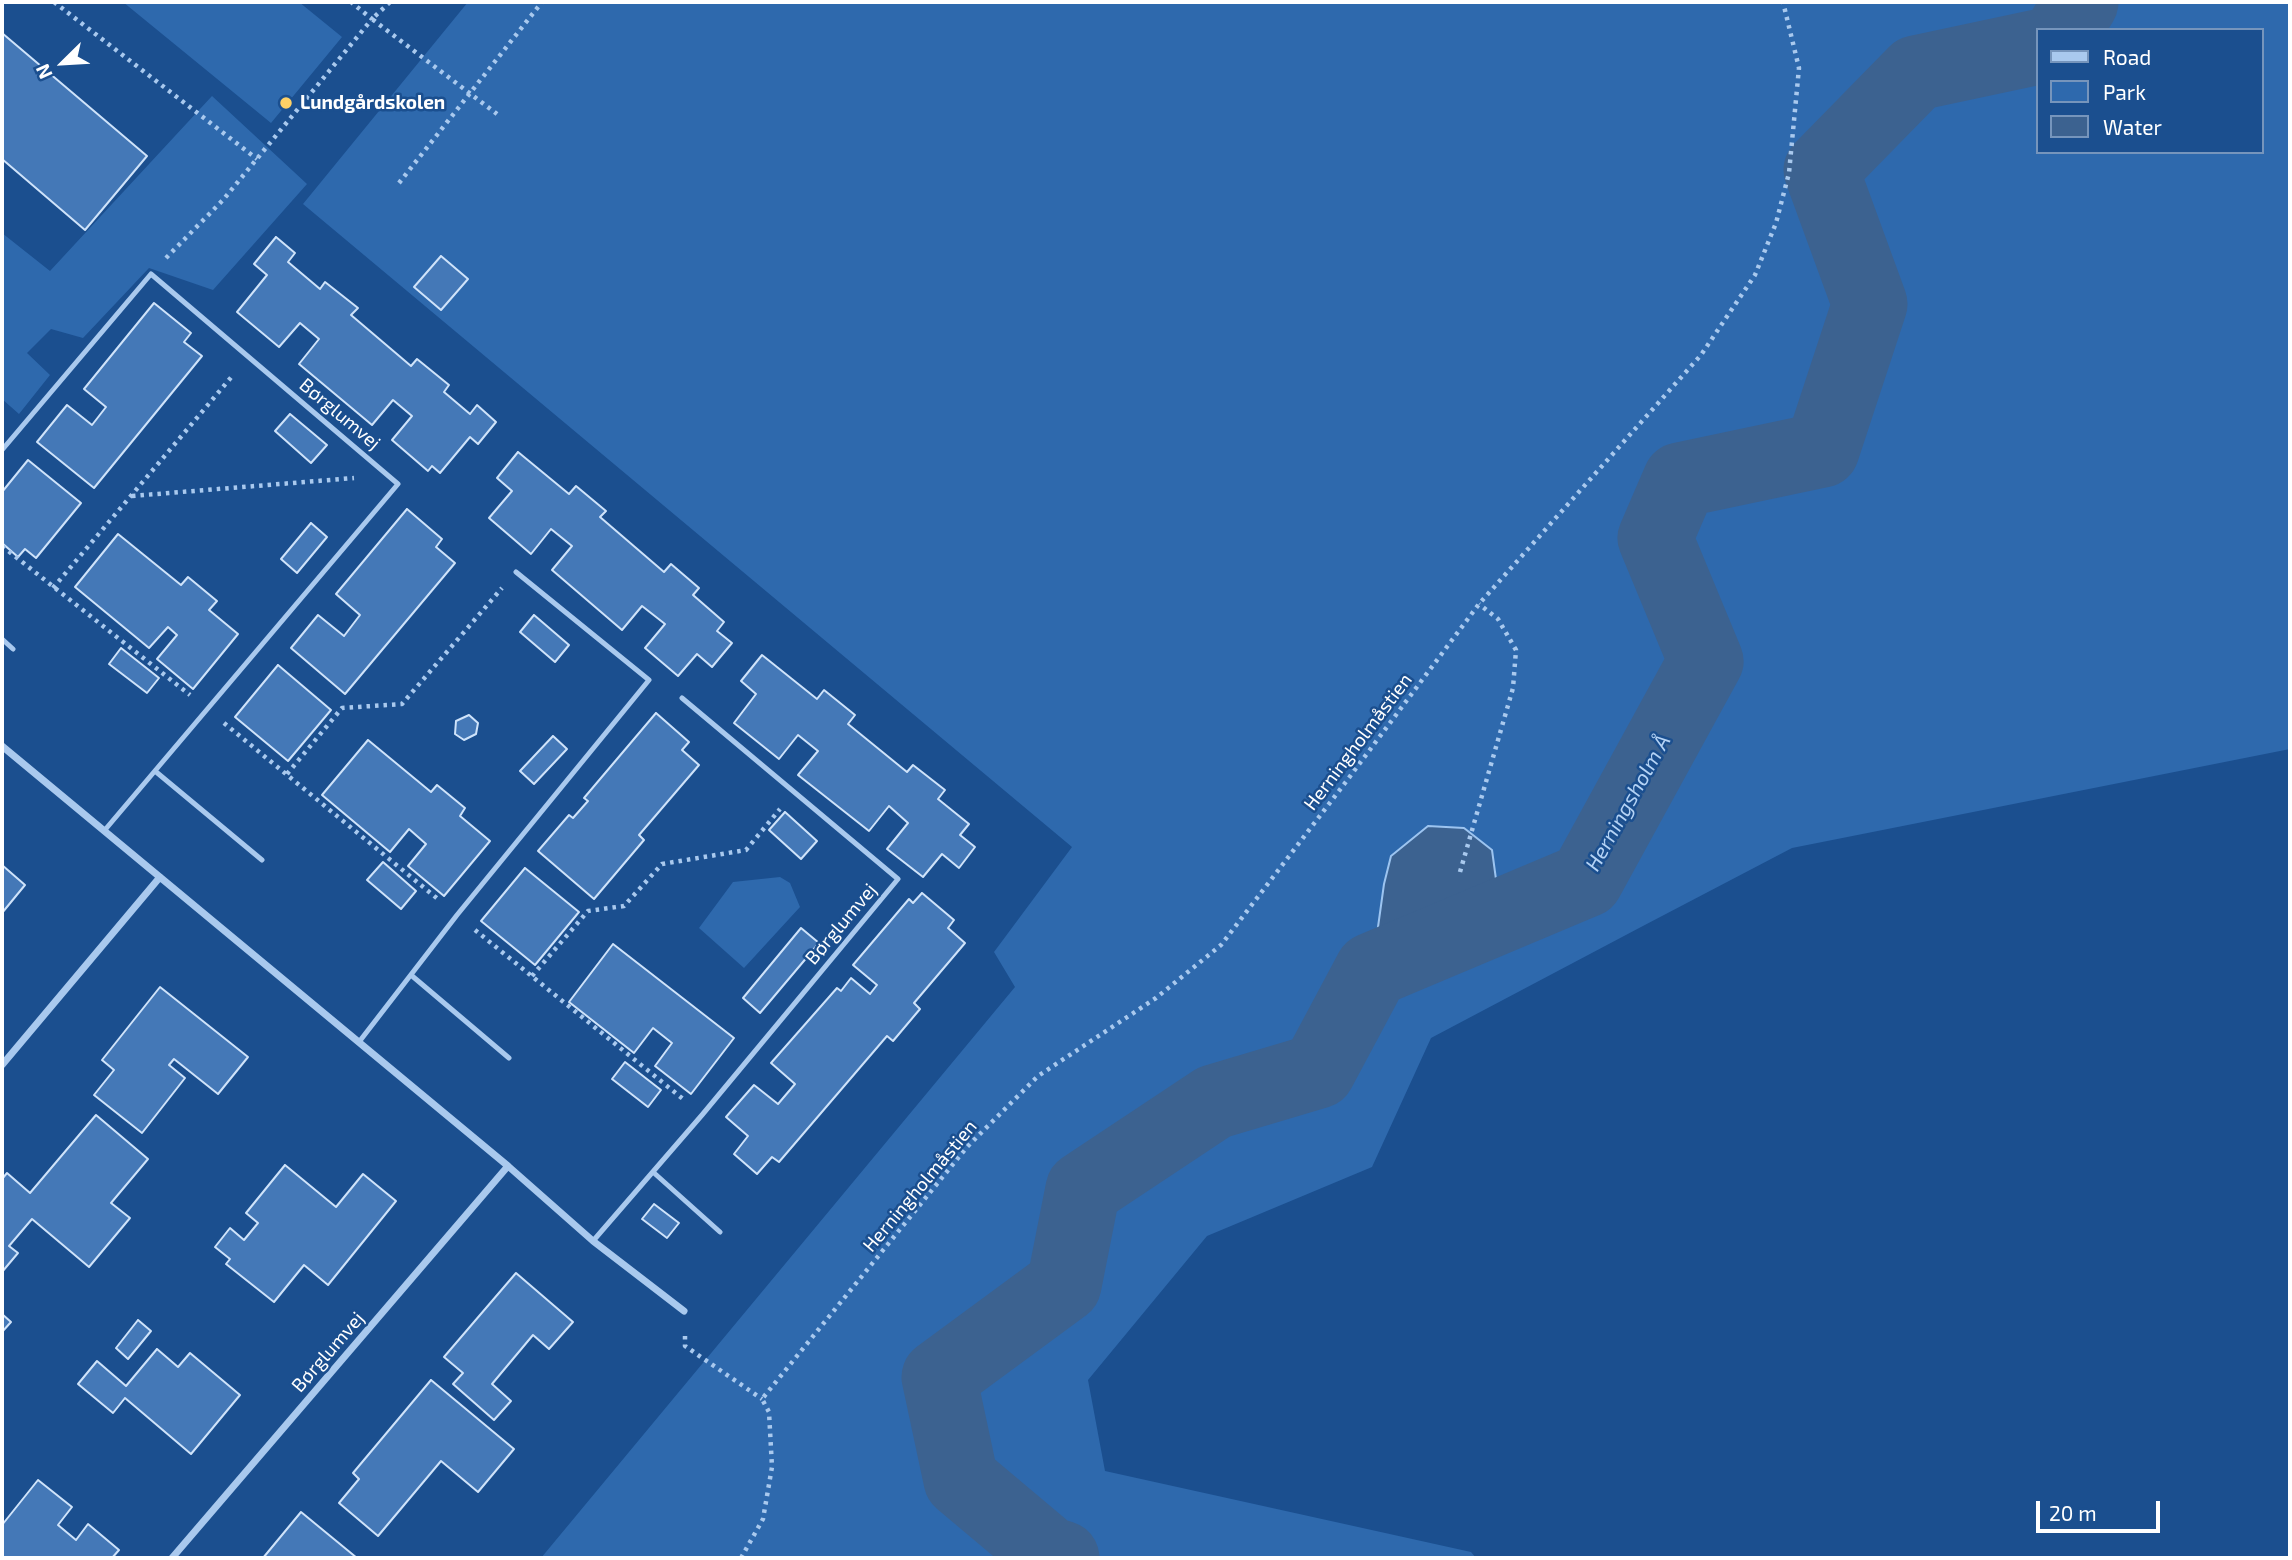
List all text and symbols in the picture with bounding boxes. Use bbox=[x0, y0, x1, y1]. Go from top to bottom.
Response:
north arrow bbox=[28, 28, 98, 98]
legend bbox=[2036, 28, 2264, 154]
text: Road bbox=[2103, 44, 2151, 69]
text: N bbox=[30, 61, 57, 83]
text: Park bbox=[2103, 79, 2146, 104]
place label: Lundgårdskolen bbox=[300, 92, 445, 114]
marker: Lundgårdskolen bbox=[278, 95, 294, 111]
text: Water bbox=[2103, 114, 2162, 139]
street label: Børglumvej bbox=[295, 374, 385, 454]
street label: Herningholmåstien bbox=[1299, 669, 1417, 815]
water label: Herningsholm Å bbox=[1580, 730, 1676, 876]
street label: Børglumvej bbox=[801, 879, 881, 969]
street label: Herningholmåstien bbox=[858, 1115, 982, 1257]
street label: Børglumvej bbox=[287, 1307, 369, 1397]
scale bar bbox=[2040, 1486, 2164, 1530]
text: 20 m bbox=[2049, 1500, 2097, 1525]

